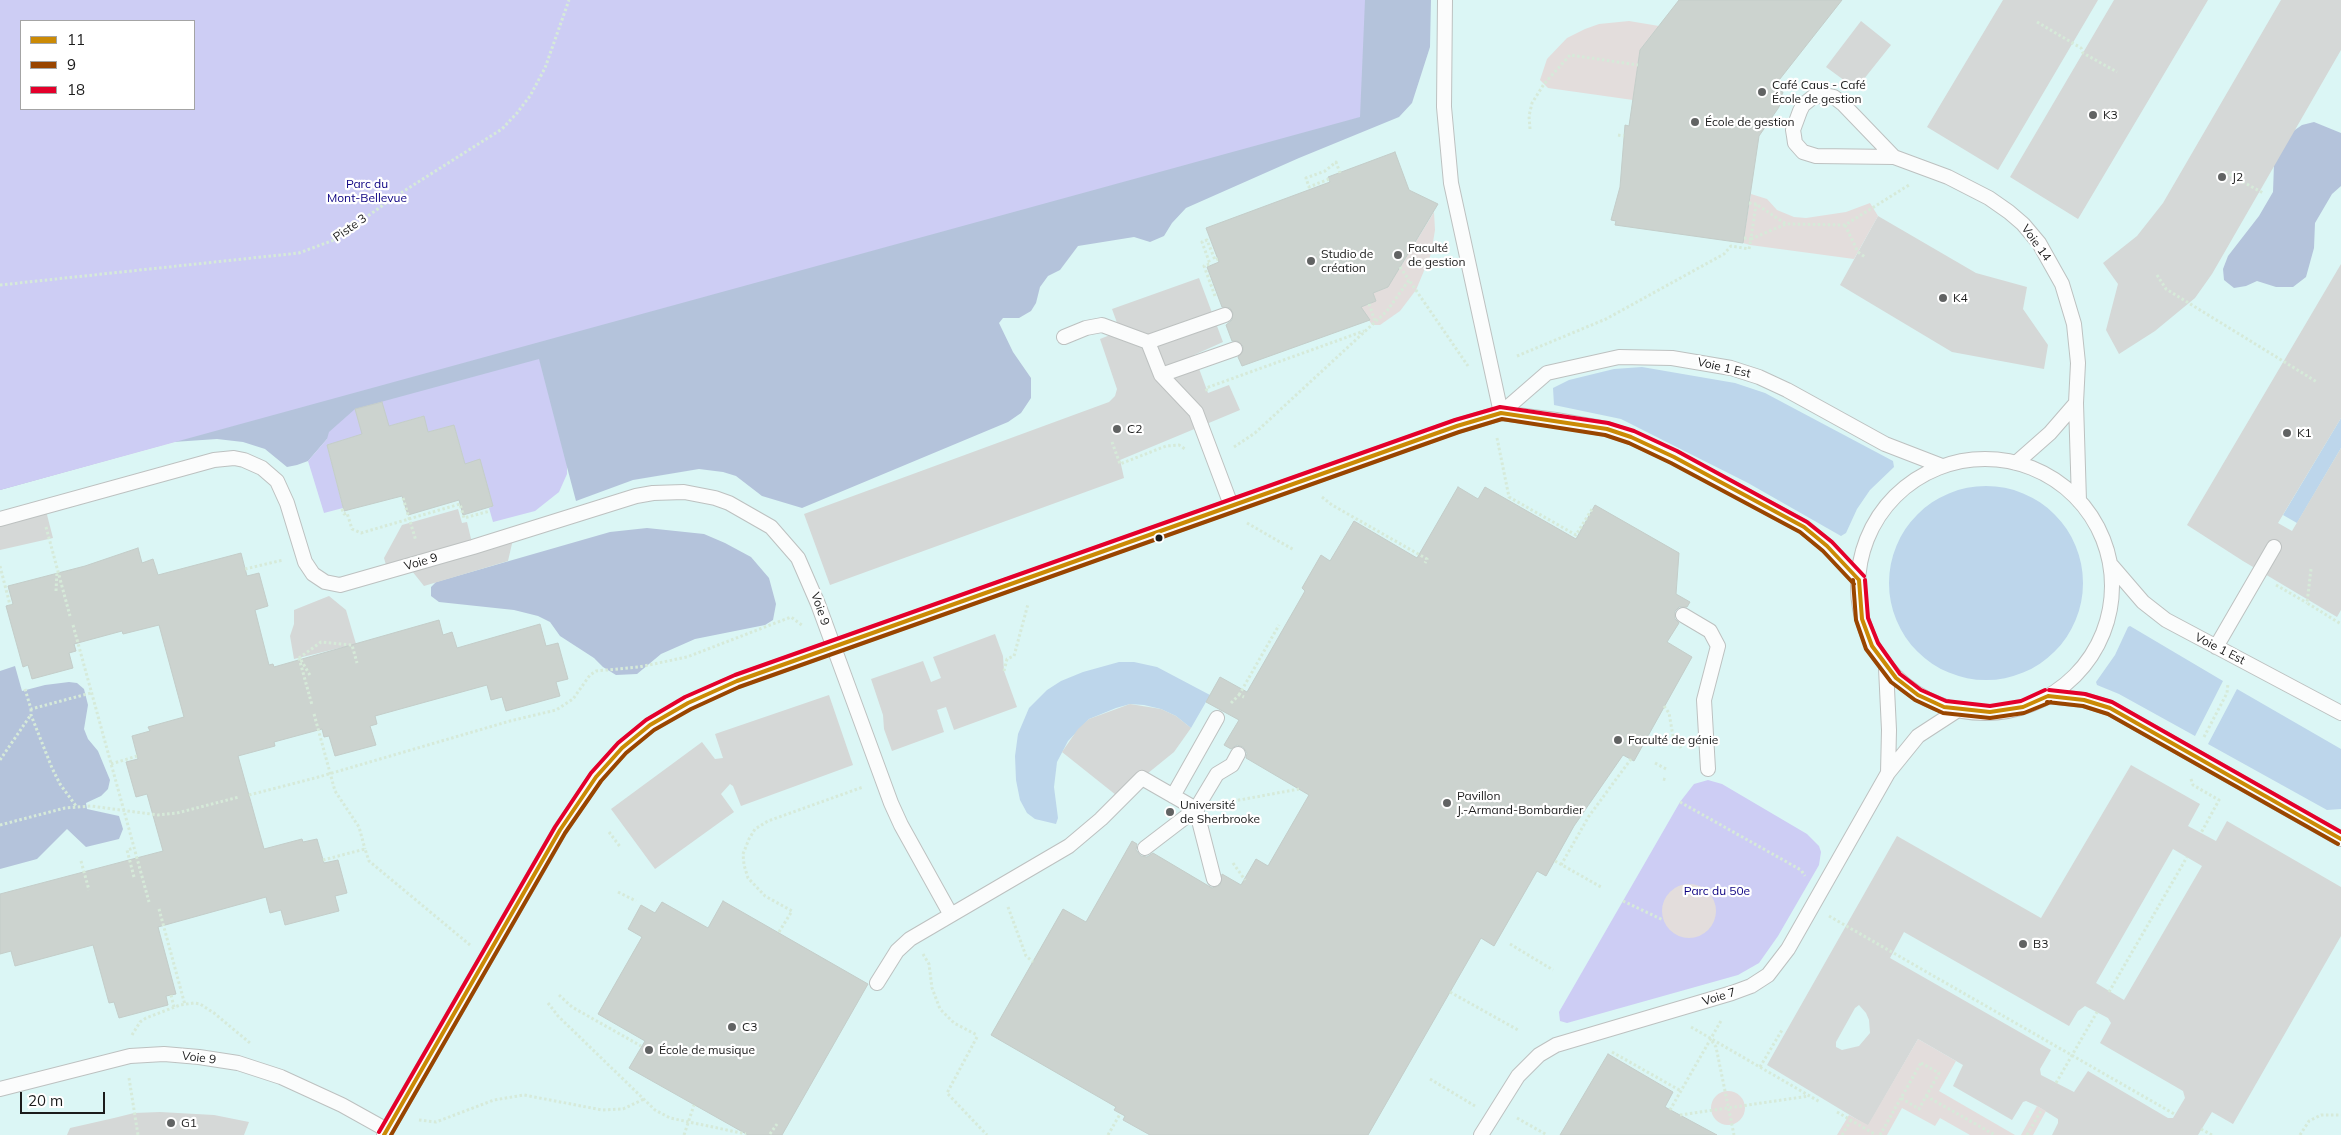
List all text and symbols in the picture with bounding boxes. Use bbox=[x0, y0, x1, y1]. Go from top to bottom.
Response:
legend bbox=[20, 20, 195, 110]
text: 11 bbox=[67, 30, 85, 49]
text: 9 bbox=[67, 55, 76, 74]
place label: Café Caus - Café École de gestion bbox=[1772, 78, 1866, 106]
text: 18 bbox=[67, 80, 85, 99]
marker: Café Caus - Café École de gestion bbox=[1756, 86, 1768, 98]
place label: K3 bbox=[2103, 108, 2118, 122]
marker: K3 bbox=[2087, 109, 2099, 121]
place label: École de gestion bbox=[1705, 115, 1795, 129]
marker: École de gestion bbox=[1689, 116, 1701, 128]
place label: J2 bbox=[2232, 170, 2243, 184]
marker: J2 bbox=[2216, 171, 2228, 183]
park label: Parc du Mont-Bellevue bbox=[327, 177, 407, 205]
street label: Piste 3 bbox=[330, 211, 370, 245]
street label: Voie 14 bbox=[2018, 222, 2054, 264]
place label: Faculté de gestion bbox=[1408, 241, 1465, 269]
place label: Studio de création bbox=[1321, 247, 1373, 275]
marker: Faculté de gestion bbox=[1392, 249, 1404, 261]
marker: Studio de création bbox=[1305, 255, 1317, 267]
place label: K4 bbox=[1953, 291, 1968, 305]
marker: K4 bbox=[1937, 292, 1949, 304]
street label: Voie 1 Est bbox=[1696, 355, 1752, 381]
place label: C2 bbox=[1127, 422, 1142, 436]
marker: C2 bbox=[1111, 423, 1123, 435]
place label: K1 bbox=[2297, 426, 2312, 440]
marker: K1 bbox=[2281, 427, 2293, 439]
unlabelled marker bbox=[1154, 533, 1164, 543]
street label: Voie 9 bbox=[403, 550, 439, 574]
street label: Voie 9 bbox=[808, 590, 832, 628]
street label: Voie 1 Est bbox=[2192, 630, 2248, 668]
place label: Faculté de génie bbox=[1628, 733, 1718, 747]
marker: Faculté de génie bbox=[1612, 734, 1624, 746]
place label: Pavillon J.-Armand-Bombardier bbox=[1457, 789, 1583, 817]
marker: Pavillon J.-Armand-Bombardier bbox=[1441, 797, 1453, 809]
place label: Université de Sherbrooke bbox=[1180, 798, 1260, 826]
marker: Université de Sherbrooke bbox=[1164, 806, 1176, 818]
park label: Parc du 50e bbox=[1684, 884, 1750, 898]
place label: B3 bbox=[2033, 937, 2048, 951]
marker: B3 bbox=[2017, 938, 2029, 950]
street label: Voie 7 bbox=[1701, 985, 1737, 1009]
place label: C3 bbox=[742, 1020, 757, 1034]
marker: C3 bbox=[726, 1021, 738, 1033]
place label: École de musique bbox=[659, 1043, 755, 1057]
marker: École de musique bbox=[643, 1044, 655, 1056]
street label: Voie 9 bbox=[181, 1049, 217, 1067]
scale bar bbox=[22, 1082, 108, 1114]
text: 20 m bbox=[28, 1091, 63, 1110]
place label: G1 bbox=[181, 1116, 197, 1130]
marker: G1 bbox=[165, 1117, 177, 1129]

